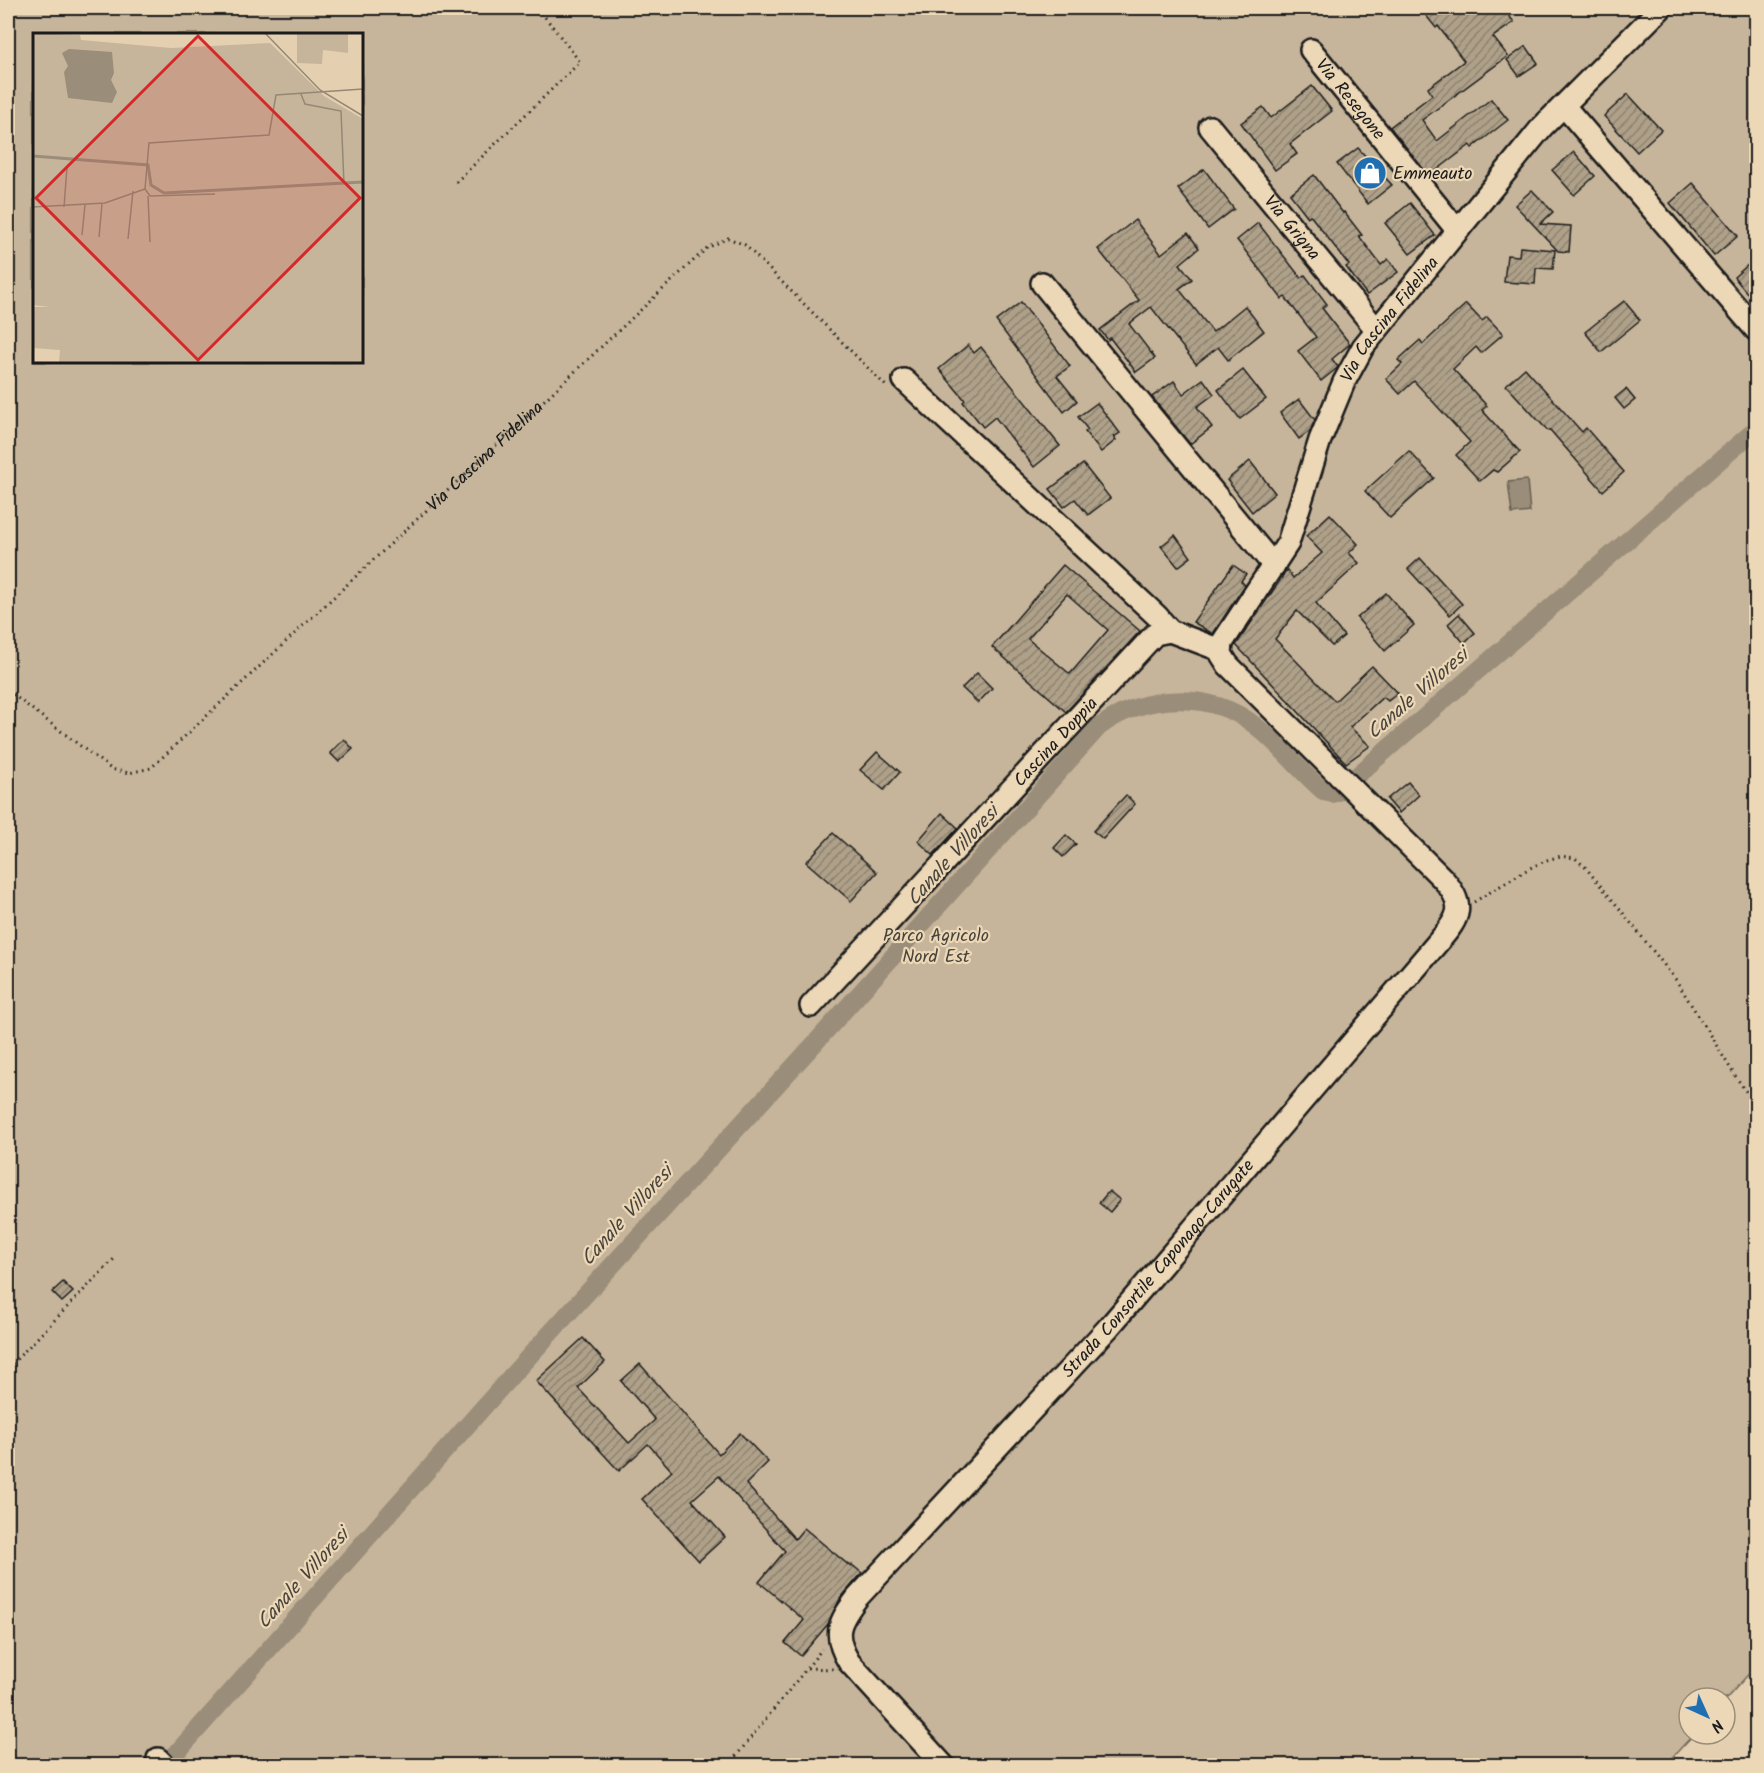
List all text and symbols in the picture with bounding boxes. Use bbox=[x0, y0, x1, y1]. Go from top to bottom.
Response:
inset map bbox=[33, 33, 363, 363]
street label: Via Resegone bbox=[1307, 53, 1392, 147]
shop icon: Emmeauto bbox=[1352, 155, 1388, 191]
place label: Emmeauto bbox=[1393, 160, 1473, 189]
street label: Via Grigna bbox=[1256, 189, 1327, 268]
street label: Via Cascina Fidelina bbox=[1334, 251, 1447, 388]
street label: Via Cascina Fidelina bbox=[420, 395, 551, 519]
water label: Canale Villoresi bbox=[1360, 638, 1480, 748]
street label: Cascina Doppia bbox=[1007, 691, 1106, 794]
water label: Canale Villoresi bbox=[899, 795, 1011, 914]
park label: Parco Agricolo Nord Est bbox=[883, 922, 989, 972]
street label: Strada Consortile Caponago-Carugate bbox=[1055, 1153, 1262, 1385]
water label: Canale Villoresi bbox=[573, 1155, 685, 1274]
water label: Canale Villoresi bbox=[249, 1518, 361, 1637]
north arrow bbox=[1677, 1686, 1737, 1746]
text: N bbox=[1704, 1713, 1729, 1738]

